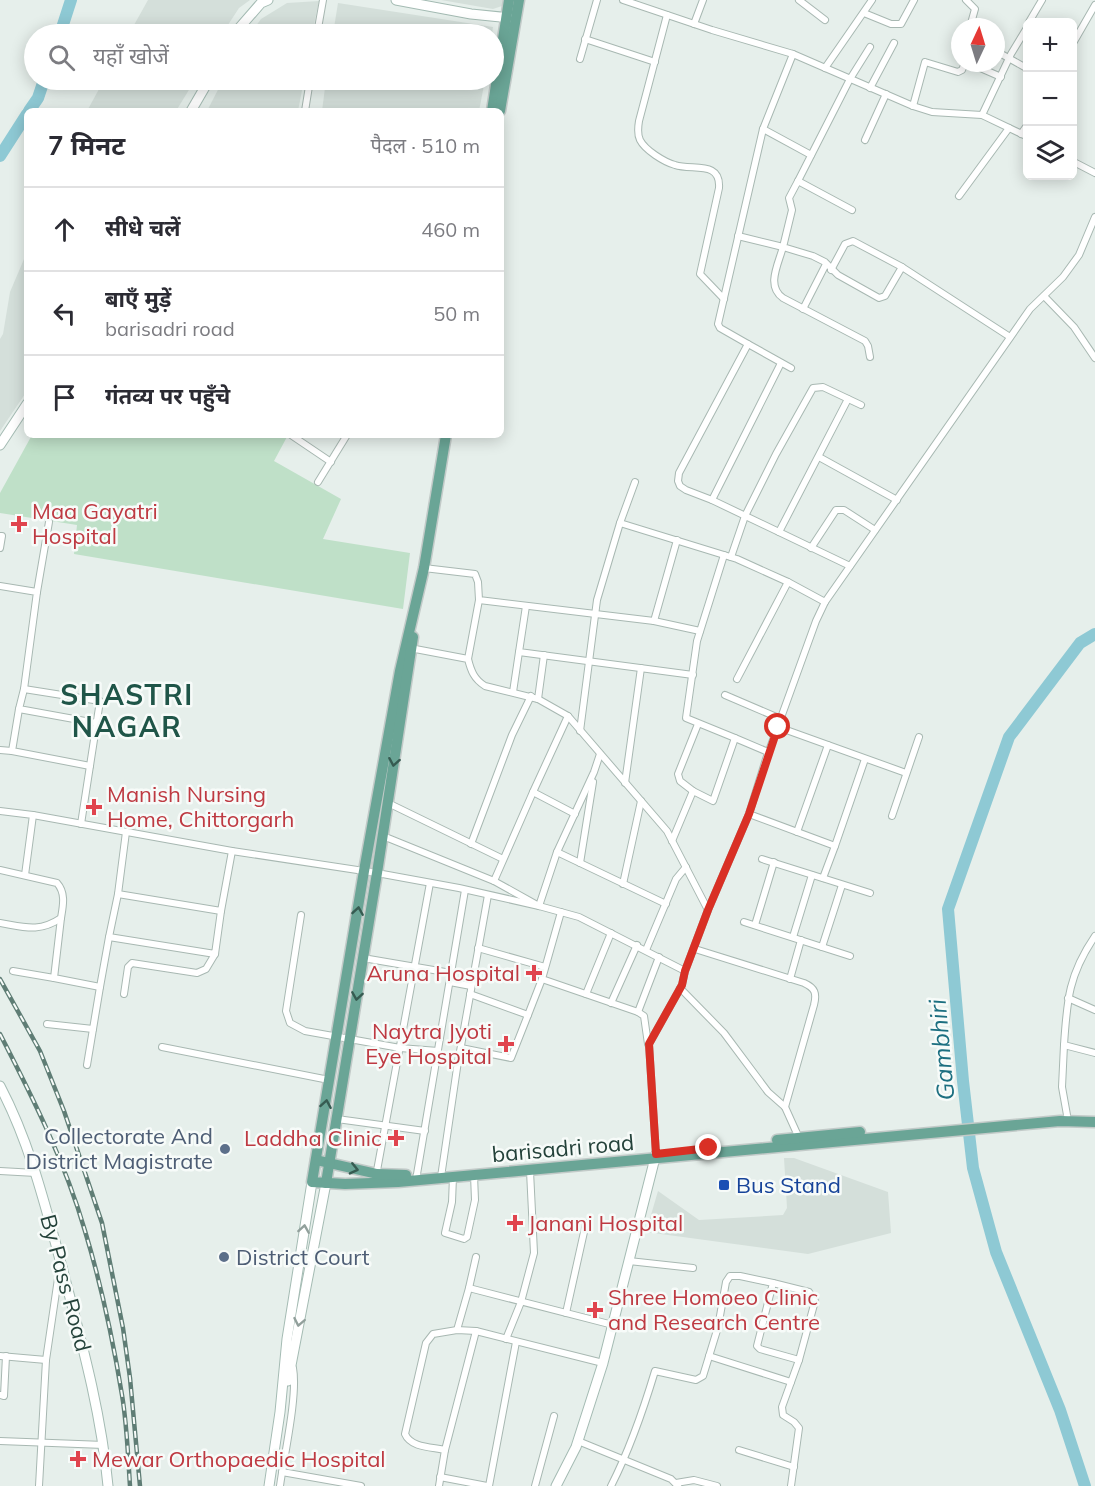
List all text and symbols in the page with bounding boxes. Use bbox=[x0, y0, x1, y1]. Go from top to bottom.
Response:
north arrow bbox=[951, 18, 1005, 72]
map controls bbox=[1023, 18, 1077, 180]
button: + bbox=[1023, 18, 1077, 72]
search box bbox=[24, 24, 504, 90]
icon: search bbox=[45, 41, 78, 74]
text: यहाँ खोजें bbox=[93, 42, 169, 70]
button: − bbox=[1023, 72, 1077, 126]
button: layers bbox=[1023, 126, 1077, 180]
text: 7 मिनट bbox=[48, 129, 125, 162]
text: पैदल · 510 m bbox=[371, 133, 480, 158]
icon: ahead bbox=[48, 213, 81, 246]
text: सीधे चलें bbox=[105, 214, 180, 242]
text: 460 m bbox=[421, 217, 480, 242]
text: बाएँ मुड़ें bbox=[105, 285, 171, 313]
icon: left bbox=[48, 297, 81, 330]
text: 50 m bbox=[433, 301, 480, 326]
text: barisadri road bbox=[105, 316, 235, 341]
icon: arrive bbox=[48, 381, 81, 414]
text: गंतव्य पर पहुँचे bbox=[105, 382, 230, 410]
place label: Maa Gayatri Hospital bbox=[32, 497, 158, 550]
marker: Maa Gayatri Hospital bbox=[10, 515, 28, 533]
district label: SHASTRI NAGAR bbox=[60, 677, 194, 744]
route start bbox=[764, 713, 790, 739]
one-way arrow bbox=[389, 758, 401, 767]
place label: Manish Nursing Home, Chittorgarh bbox=[107, 780, 294, 833]
marker: Manish Nursing Home, Chittorgarh bbox=[85, 798, 103, 816]
one-way arrow bbox=[352, 907, 364, 916]
place label: Aruna Hospital bbox=[366, 959, 520, 987]
marker: Aruna Hospital bbox=[525, 964, 543, 982]
one-way arrow bbox=[351, 992, 363, 1001]
water label: Gambhiri bbox=[922, 998, 960, 1102]
place label: Naytra Jyoti Eye Hospital bbox=[365, 1017, 492, 1070]
marker: Naytra Jyoti Eye Hospital bbox=[497, 1035, 515, 1053]
one-way arrow bbox=[319, 1099, 332, 1109]
place label: Collectorate And District Magistrate bbox=[26, 1122, 213, 1175]
place label: Laddha Clinic bbox=[244, 1124, 382, 1152]
street label: barisadri road bbox=[491, 1128, 635, 1168]
marker: Laddha Clinic bbox=[387, 1129, 405, 1147]
route end bbox=[695, 1134, 721, 1160]
marker: Collectorate And District Magistrate bbox=[218, 1142, 232, 1156]
one-way arrow bbox=[349, 1161, 359, 1174]
place label: Bus Stand bbox=[736, 1171, 841, 1199]
marker: Bus Stand bbox=[717, 1178, 731, 1192]
place label: Janani Hospital bbox=[528, 1209, 683, 1237]
street label: By Pass Road bbox=[34, 1211, 98, 1355]
marker: Janani Hospital bbox=[506, 1214, 524, 1232]
one-way arrow bbox=[297, 1225, 310, 1235]
place label: District Court bbox=[236, 1243, 370, 1271]
marker: District Court bbox=[217, 1250, 231, 1264]
place label: Shree Homoeo Clinic and Research Centre bbox=[608, 1283, 820, 1336]
marker: Shree Homoeo Clinic and Research Centre bbox=[586, 1301, 604, 1319]
one-way arrow bbox=[293, 1317, 306, 1327]
place label: Mewar Orthopaedic Hospital bbox=[92, 1445, 386, 1473]
marker: Mewar Orthopaedic Hospital bbox=[69, 1450, 87, 1468]

